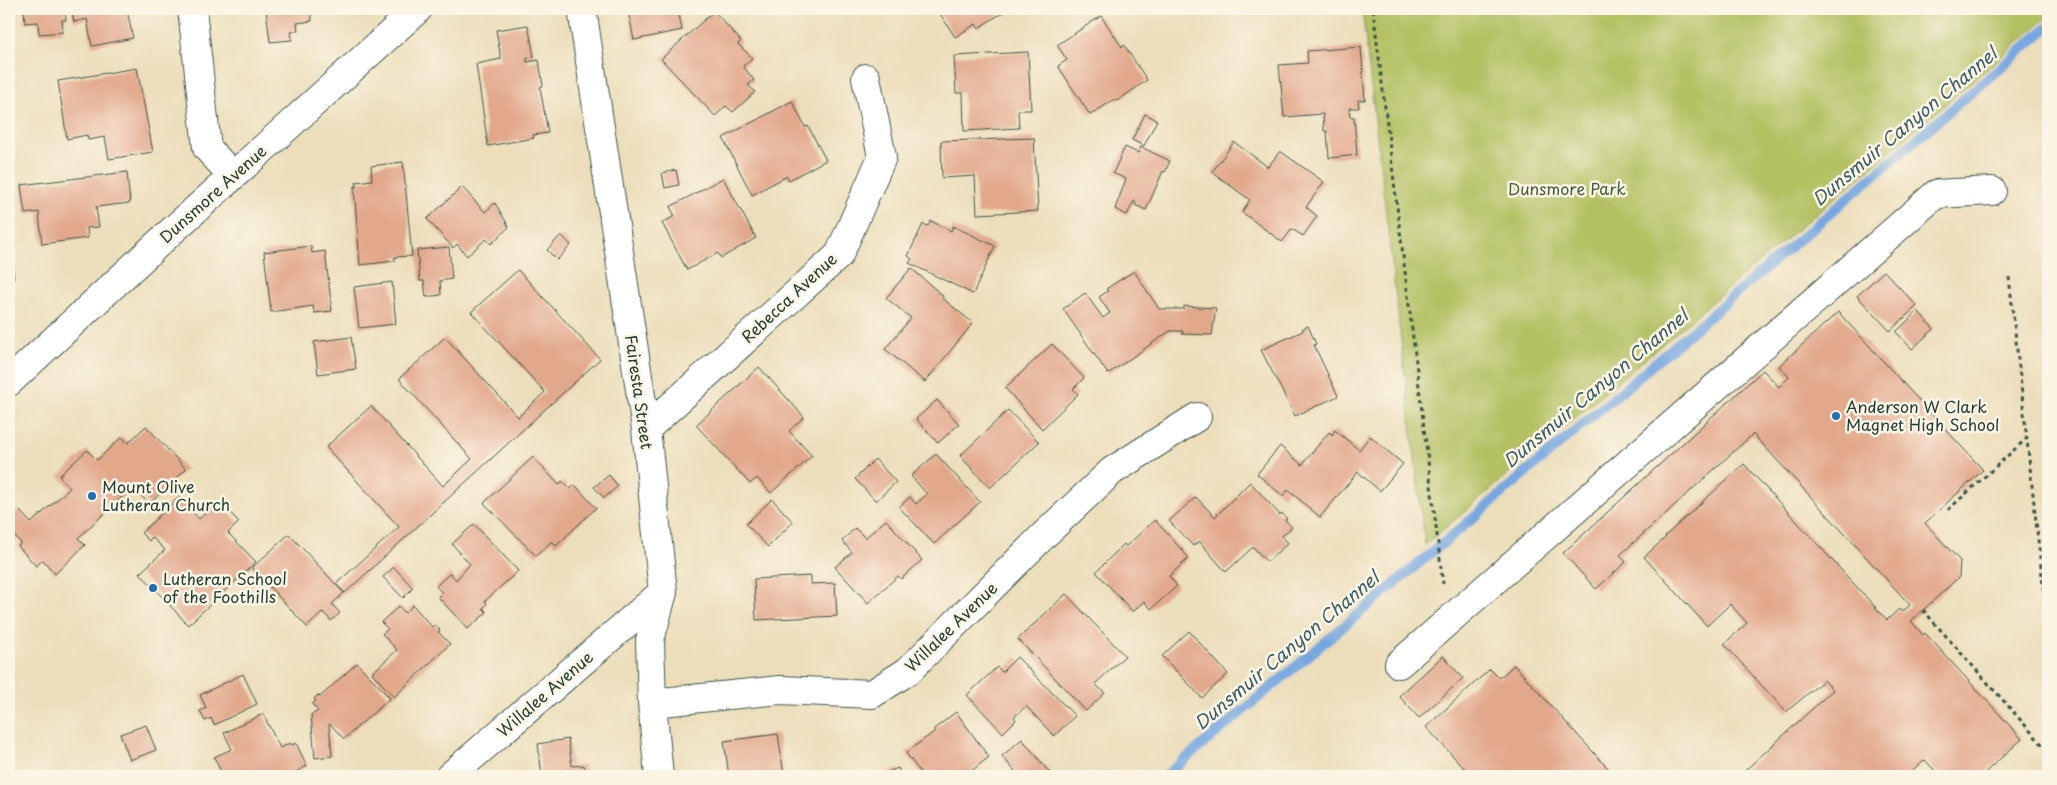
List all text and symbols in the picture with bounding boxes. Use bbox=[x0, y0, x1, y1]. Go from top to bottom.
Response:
water label: Dunsmuir Canyon Channel bbox=[1806, 38, 2005, 211]
street label: Dunsmore Avenue bbox=[153, 138, 271, 248]
park label: Dunsmore Park bbox=[1508, 176, 1626, 200]
street label: Rebecca Avenue bbox=[735, 246, 842, 348]
water label: Dunsmuir Canyon Channel bbox=[1497, 300, 1696, 473]
street label: Fairesta Street bbox=[620, 333, 660, 451]
place label: Anderson W Clark Magnet High School bbox=[1846, 394, 1999, 436]
marker: Anderson W Clark Magnet High School bbox=[1830, 410, 1842, 422]
place label: Mount Olive Lutheran Church bbox=[102, 474, 230, 516]
marker: Mount Olive Lutheran Church bbox=[86, 490, 98, 502]
water label: Dunsmuir Canyon Channel bbox=[1188, 562, 1387, 735]
place label: Lutheran School of the Foothills bbox=[163, 566, 287, 608]
street label: Willalee Avenue bbox=[899, 576, 1002, 677]
marker: Lutheran School of the Foothills bbox=[147, 582, 159, 594]
street label: Willalee Avenue bbox=[491, 645, 598, 742]

